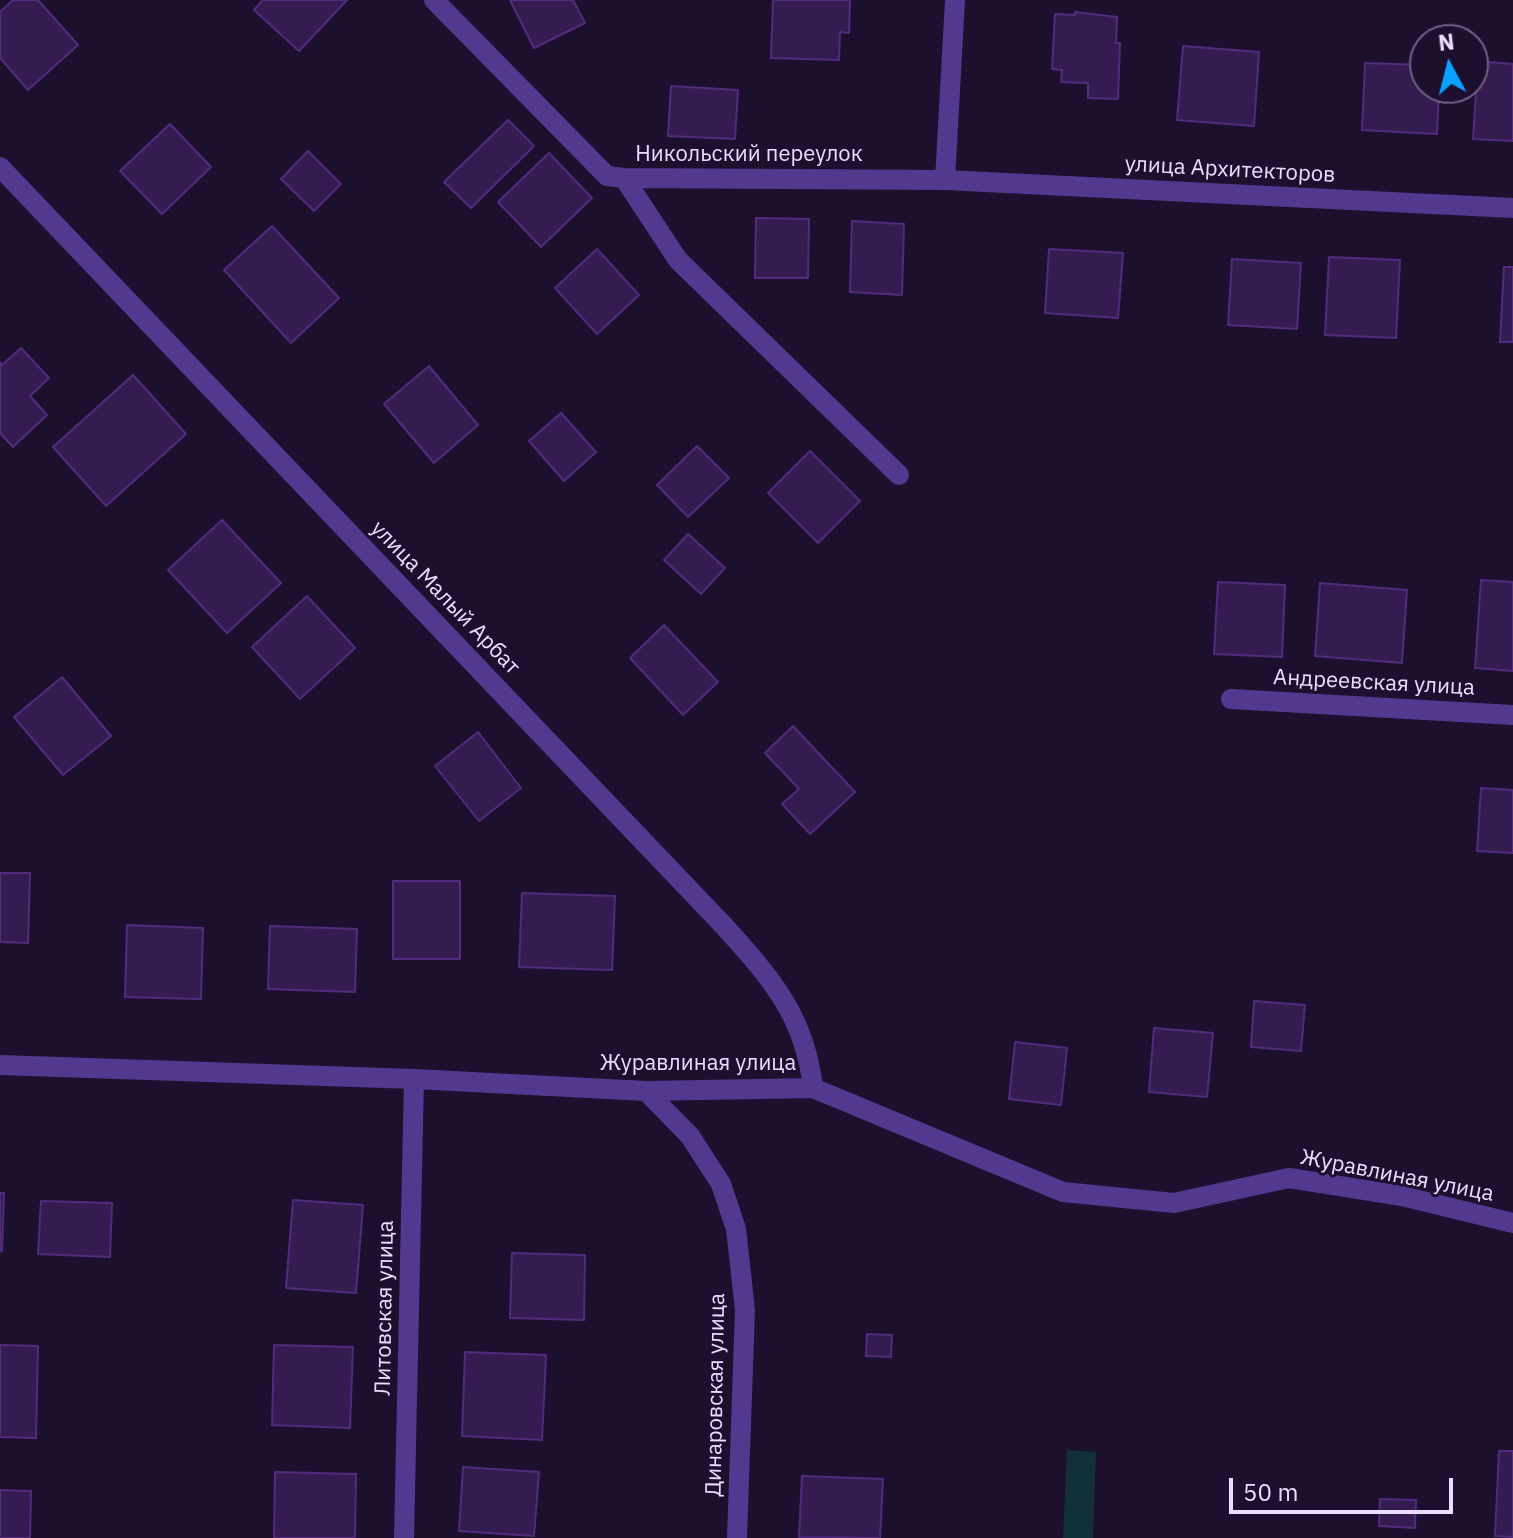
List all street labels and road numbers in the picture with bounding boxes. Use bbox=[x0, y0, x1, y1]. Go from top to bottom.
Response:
street label: Никольский переулок bbox=[635, 142, 863, 168]
street label: улица Архитекторов bbox=[1124, 151, 1336, 189]
street label: улица Малый Арбат bbox=[365, 516, 525, 680]
street label: Андреевская улица bbox=[1272, 665, 1476, 701]
street label: Журавлиная улица bbox=[600, 1051, 796, 1077]
street label: Журавлиная улица bbox=[1298, 1144, 1496, 1208]
street label: Литовская улица bbox=[370, 1220, 400, 1396]
street label: Динаровская улица bbox=[701, 1293, 731, 1497]

